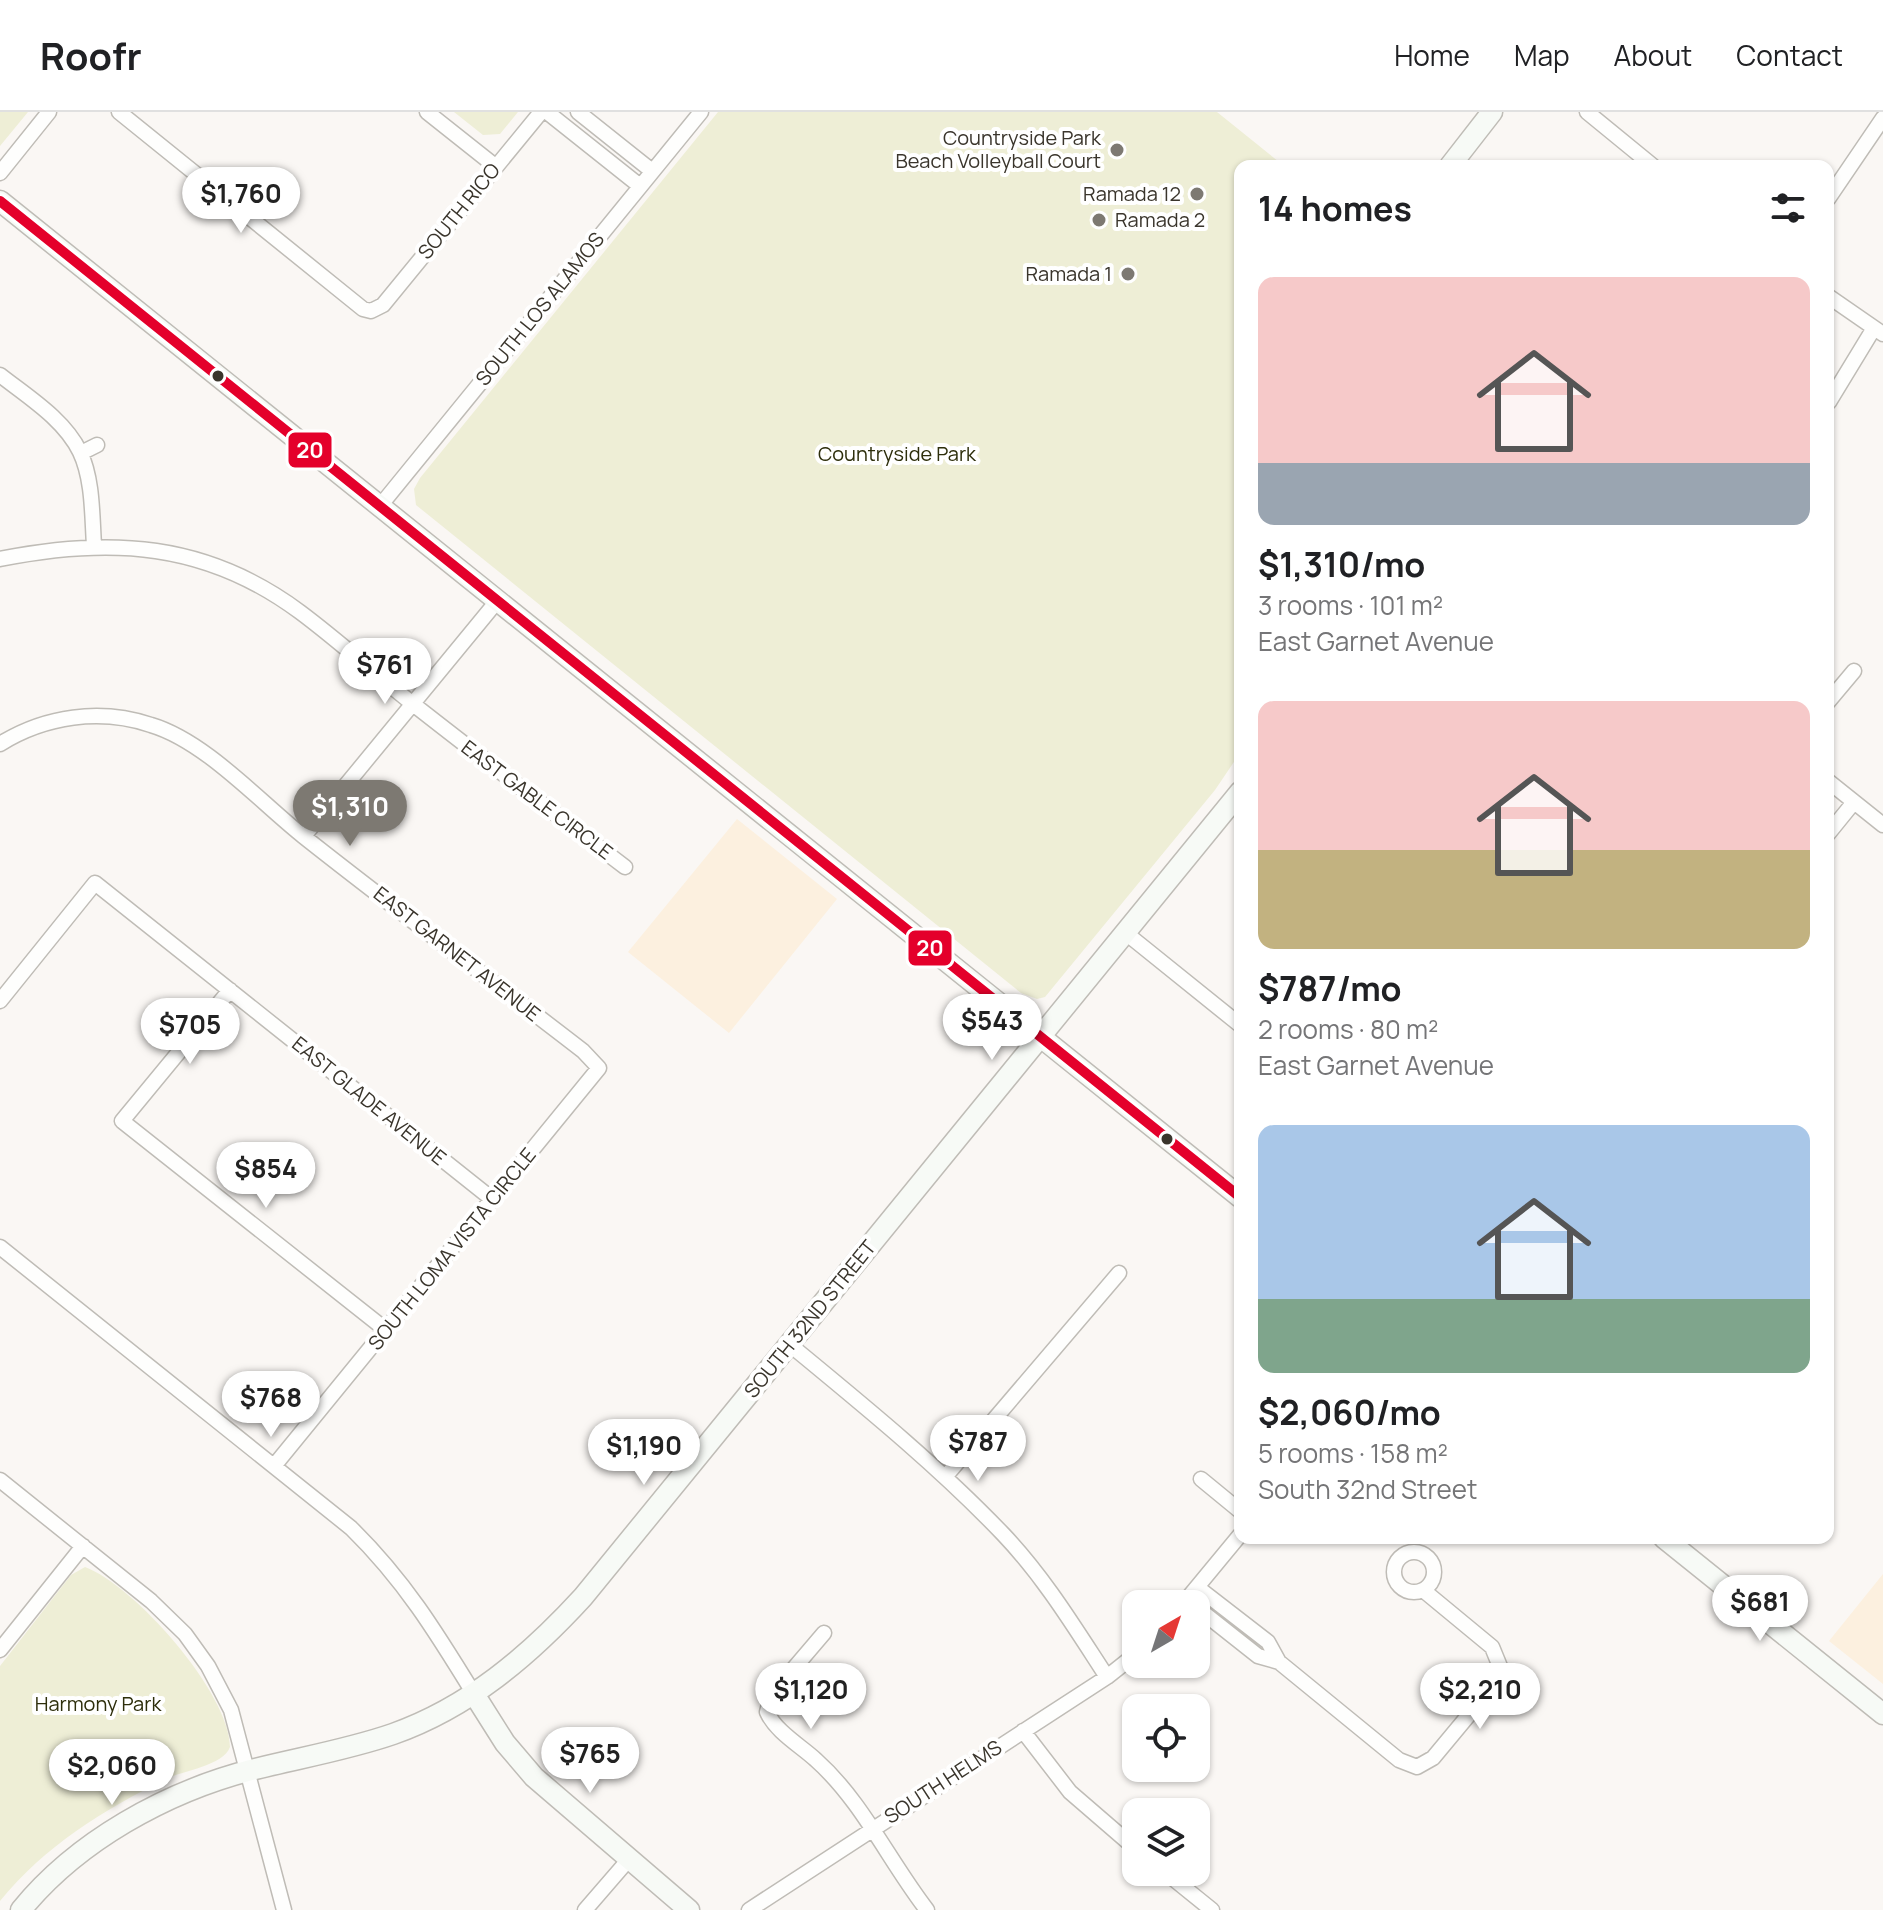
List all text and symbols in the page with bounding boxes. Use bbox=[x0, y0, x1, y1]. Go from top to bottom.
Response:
text: Roofr bbox=[40, 29, 142, 81]
text: Home bbox=[1394, 36, 1470, 74]
text: Map bbox=[1514, 36, 1570, 74]
text: About bbox=[1614, 36, 1692, 74]
text: Contact bbox=[1736, 36, 1843, 74]
place label: Countryside Park Beach Volleyball Court bbox=[896, 124, 1102, 174]
marker: Countryside Park Beach Volleyball Court bbox=[1108, 141, 1126, 159]
street label: SOUTH RICO bbox=[411, 157, 506, 264]
pin: $1,760 bbox=[176, 167, 306, 235]
text: $1,760 bbox=[200, 175, 282, 211]
place label: Ramada 12 bbox=[1083, 180, 1181, 207]
marker: Ramada 12 bbox=[1188, 185, 1206, 203]
text: 14 homes bbox=[1258, 185, 1412, 231]
icon: filters bbox=[1766, 186, 1810, 230]
place label: Ramada 2 bbox=[1115, 206, 1205, 233]
marker: Ramada 2 bbox=[1090, 211, 1108, 229]
street label: SOUTH LOS ALAMOS bbox=[469, 226, 610, 391]
place label: Ramada 1 bbox=[1025, 260, 1112, 287]
marker: Ramada 1 bbox=[1119, 265, 1137, 283]
icon: home bbox=[1462, 329, 1606, 473]
unlabelled marker bbox=[210, 368, 226, 384]
line badge: 20 bbox=[287, 431, 333, 469]
text: 20 bbox=[296, 435, 324, 465]
park label: Countryside Park bbox=[818, 440, 977, 467]
text: $1,310/mo bbox=[1258, 541, 1425, 587]
text: 3 rooms · 101 m² bbox=[1258, 587, 1443, 623]
text: East Garnet Avenue bbox=[1258, 623, 1494, 659]
pin: $761 bbox=[338, 638, 432, 706]
text: $761 bbox=[356, 646, 414, 682]
street label: EAST GABLE CIRCLE bbox=[456, 734, 618, 865]
icon: home bbox=[1462, 753, 1606, 897]
pin: $1,310 bbox=[285, 780, 415, 848]
text: $1,310 bbox=[311, 788, 389, 824]
street label: EAST GARNET AVENUE bbox=[368, 880, 546, 1027]
line badge: 20 bbox=[907, 929, 953, 967]
text: 20 bbox=[916, 933, 944, 963]
text: $787/mo bbox=[1258, 965, 1401, 1011]
pin: $543 bbox=[945, 994, 1039, 1062]
pin: $705 bbox=[143, 998, 237, 1066]
text: $543 bbox=[961, 1002, 1023, 1038]
text: $705 bbox=[159, 1006, 221, 1042]
text: 2 rooms · 80 m² bbox=[1258, 1011, 1438, 1047]
street label: EAST GLADE AVENUE bbox=[287, 1030, 452, 1171]
text: East Garnet Avenue bbox=[1258, 1047, 1494, 1083]
unlabelled marker bbox=[1159, 1131, 1175, 1147]
pin: $854 bbox=[219, 1142, 313, 1210]
street label: SOUTH LOMA VISTA CIRCLE bbox=[362, 1142, 542, 1355]
text: $854 bbox=[234, 1150, 298, 1186]
icon: home bbox=[1462, 1177, 1606, 1321]
street label: SOUTH 32ND STREET bbox=[738, 1234, 882, 1403]
pin: $768 bbox=[224, 1371, 318, 1439]
text: $768 bbox=[240, 1379, 302, 1415]
text: $2,060/mo bbox=[1258, 1389, 1441, 1435]
pin: $787 bbox=[931, 1415, 1025, 1483]
pin: $1,190 bbox=[579, 1419, 709, 1487]
text: $787 bbox=[948, 1423, 1008, 1459]
text: $1,190 bbox=[606, 1427, 682, 1463]
text: 5 rooms · 158 m² bbox=[1258, 1435, 1448, 1471]
text: South 32nd Street bbox=[1258, 1471, 1477, 1507]
pin: $681 bbox=[1713, 1575, 1807, 1643]
text: $681 bbox=[1730, 1583, 1790, 1619]
north arrow bbox=[1122, 1590, 1210, 1678]
map controls bbox=[1122, 1590, 1210, 1886]
pin: $1,120 bbox=[746, 1663, 876, 1731]
pin: $2,210 bbox=[1415, 1663, 1545, 1731]
text: $1,120 bbox=[773, 1671, 849, 1707]
text: $2,210 bbox=[1438, 1671, 1522, 1707]
park label: Harmony Park bbox=[35, 1690, 162, 1717]
button: locate bbox=[1122, 1694, 1210, 1782]
pin: $765 bbox=[543, 1727, 637, 1795]
street label: SOUTH HELMS bbox=[879, 1734, 1007, 1830]
text: $765 bbox=[559, 1735, 621, 1771]
pin: $2,060 bbox=[47, 1739, 177, 1807]
text: $2,060 bbox=[67, 1747, 157, 1783]
button: layers bbox=[1122, 1798, 1210, 1886]

